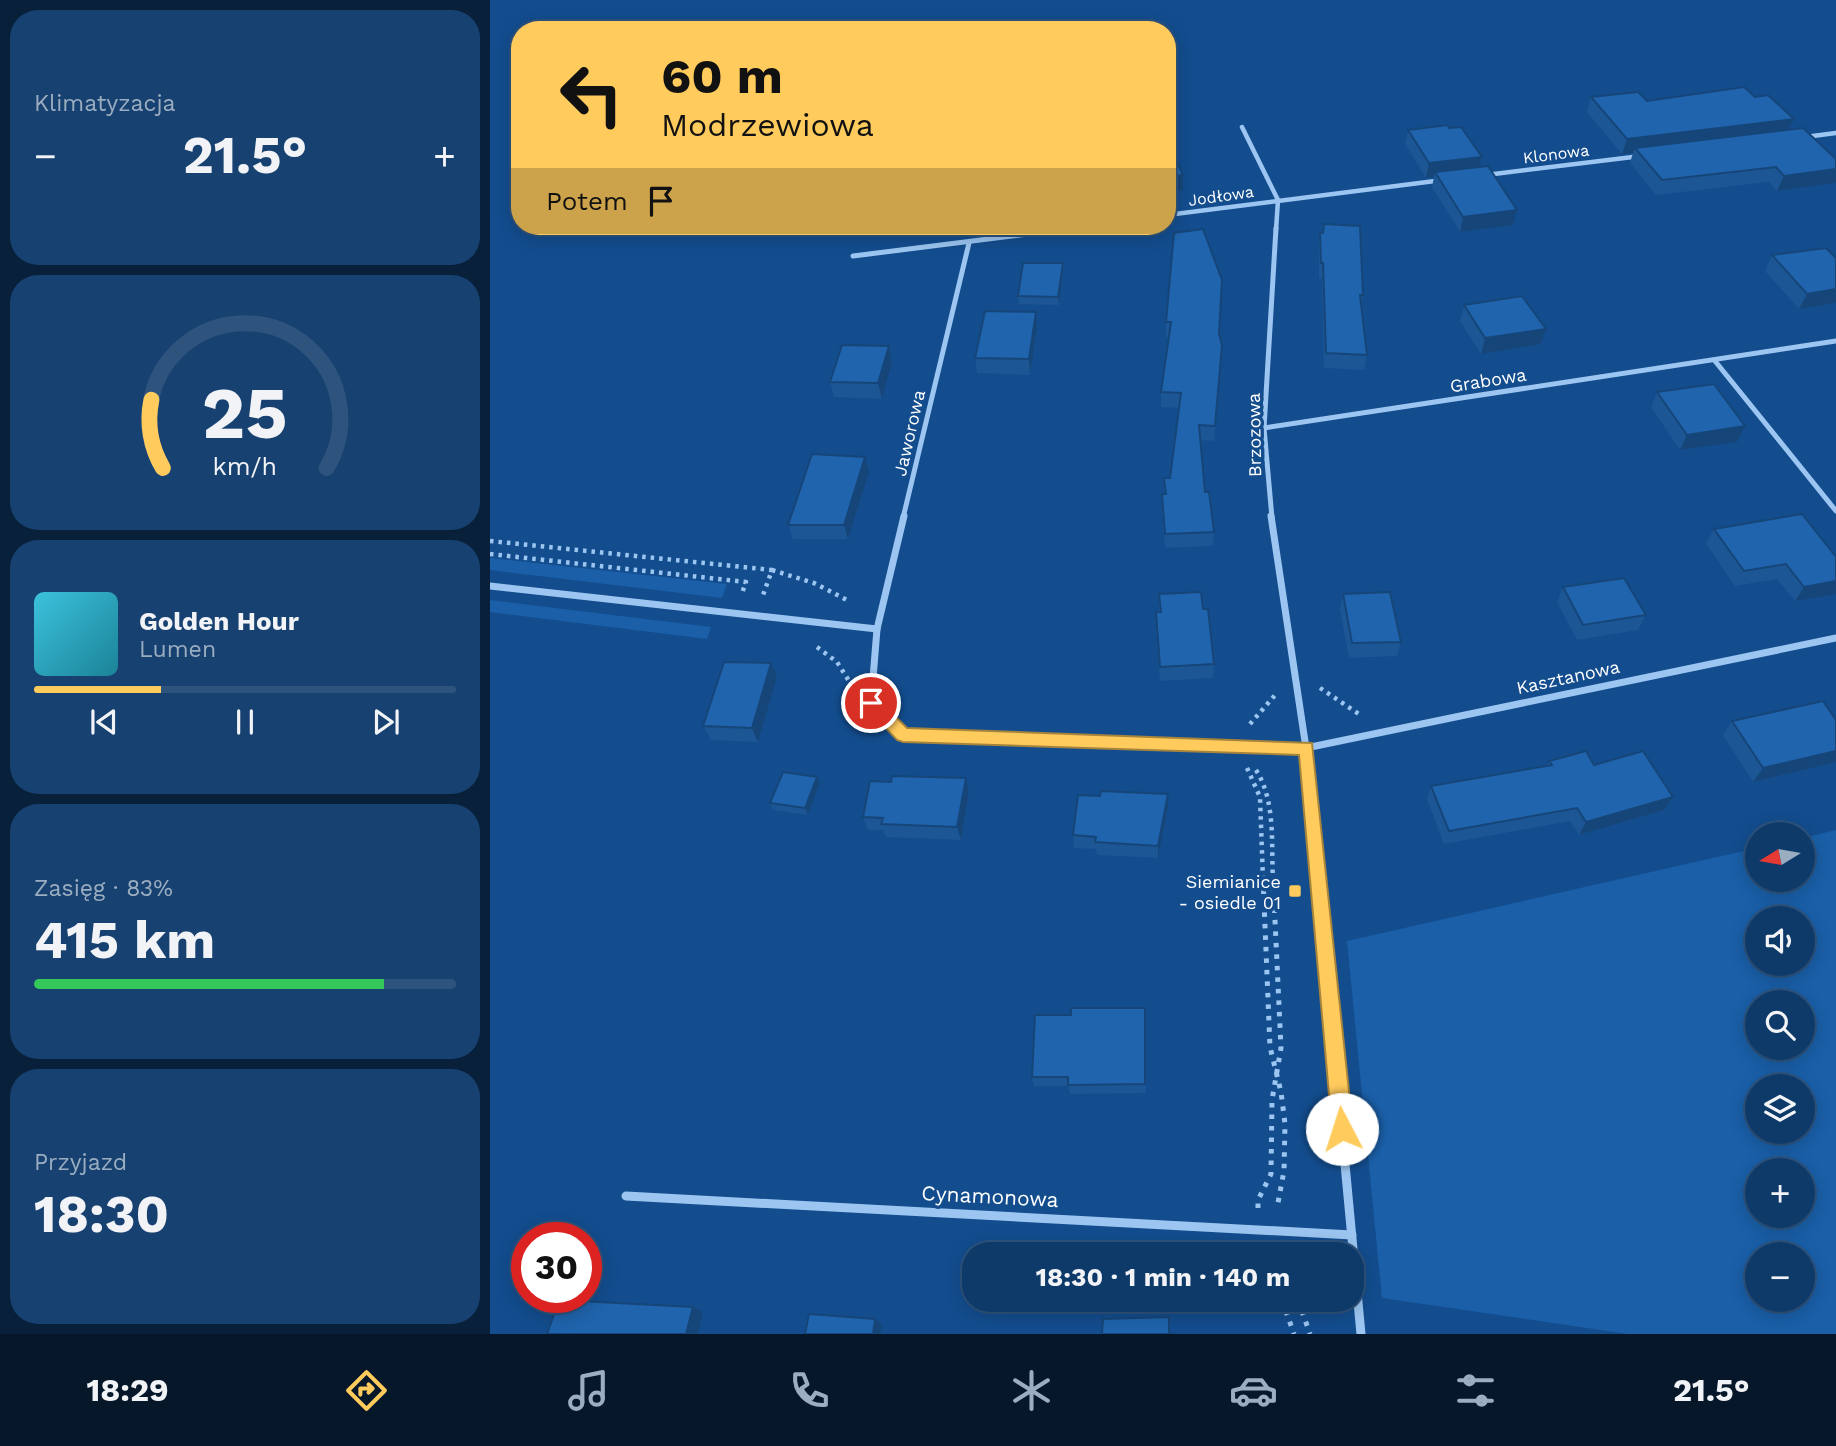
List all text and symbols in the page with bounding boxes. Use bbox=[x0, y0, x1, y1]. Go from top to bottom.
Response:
text: 60 m bbox=[661, 47, 783, 105]
icon: left bbox=[546, 49, 637, 140]
text: Klimatyzacja bbox=[34, 90, 176, 117]
text: Modrzewiowa bbox=[661, 106, 874, 144]
text: 21.5° bbox=[183, 125, 307, 186]
text: − bbox=[34, 134, 57, 178]
text: + bbox=[433, 134, 456, 178]
street label: Klonowa bbox=[1522, 141, 1590, 167]
icon: arrive bbox=[642, 182, 680, 220]
street label: Jodłowa bbox=[1187, 182, 1255, 210]
text: Potem bbox=[546, 186, 628, 216]
street label: Grabowa bbox=[1448, 364, 1528, 396]
text: 25 bbox=[202, 371, 288, 457]
street label: Jaworowa bbox=[889, 388, 929, 478]
street label: Brzozowa bbox=[1243, 393, 1265, 477]
text: km/h bbox=[213, 452, 277, 481]
text: Golden Hour bbox=[139, 606, 299, 636]
text: Lumen bbox=[139, 636, 216, 663]
street label: Kasztanowa bbox=[1514, 656, 1622, 698]
pin bbox=[841, 673, 901, 733]
icon: arrive bbox=[852, 684, 890, 722]
icon: previous bbox=[85, 703, 123, 741]
icon: pause bbox=[226, 703, 264, 741]
icon: next bbox=[367, 703, 405, 741]
north arrow bbox=[1745, 822, 1815, 892]
map controls bbox=[1745, 822, 1815, 1312]
place label: Siemianice - osiedle 01 bbox=[1179, 871, 1281, 913]
text: Zasięg · 83% bbox=[34, 875, 173, 902]
marker: Siemianice - osiedle 01 bbox=[1287, 883, 1303, 899]
button: sound bbox=[1745, 906, 1815, 976]
text: 415 km bbox=[34, 910, 215, 971]
button: search bbox=[1745, 990, 1815, 1060]
button: layers bbox=[1745, 1074, 1815, 1144]
position arrow bbox=[1305, 1092, 1379, 1166]
text: Przyjazd bbox=[34, 1149, 127, 1176]
button: + bbox=[1745, 1158, 1815, 1228]
street label: Cynamonowa bbox=[921, 1180, 1059, 1212]
text: 18:30 bbox=[34, 1184, 169, 1245]
speed limit sign: 30 bbox=[511, 1222, 602, 1313]
button: − bbox=[1745, 1242, 1815, 1312]
text: 18:30 · 1 min · 140 m bbox=[1036, 1262, 1290, 1292]
icon: directions bbox=[342, 1366, 391, 1415]
icon: music bbox=[564, 1366, 613, 1415]
icon: phone bbox=[785, 1366, 834, 1415]
icon: climate bbox=[1007, 1366, 1056, 1415]
icon: car bbox=[1229, 1366, 1278, 1415]
icon: filters bbox=[1451, 1366, 1500, 1415]
text: 18:29 bbox=[86, 1371, 169, 1409]
text: 21.5° bbox=[1673, 1371, 1750, 1409]

